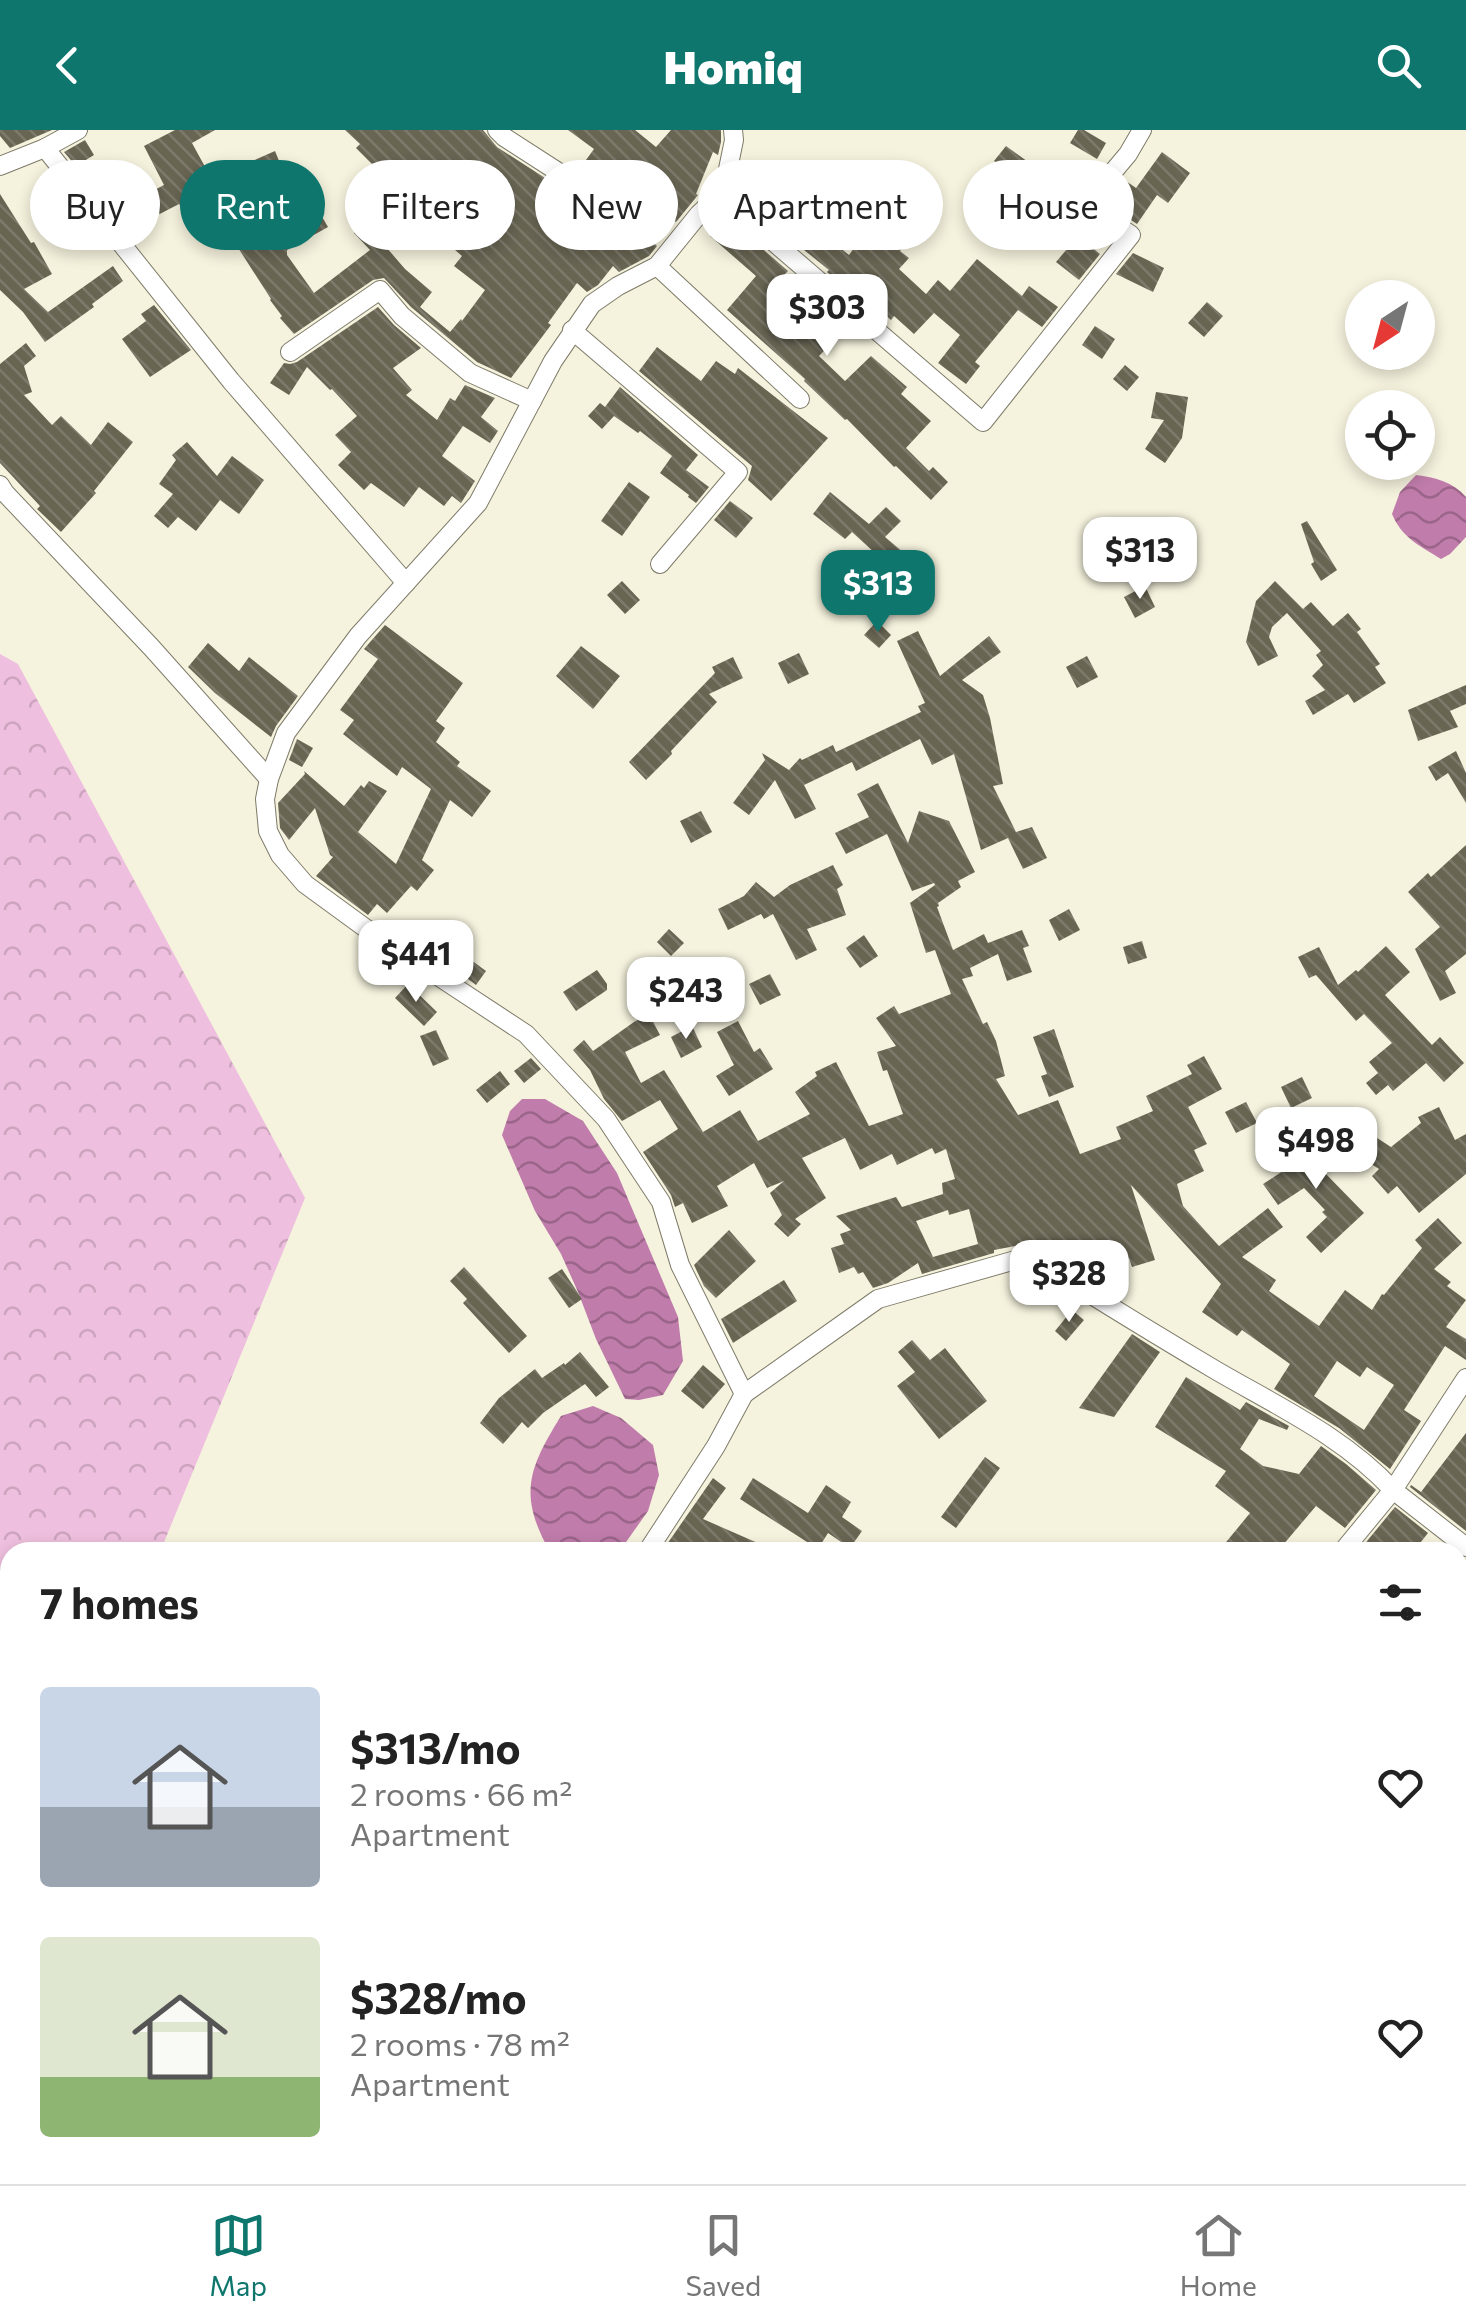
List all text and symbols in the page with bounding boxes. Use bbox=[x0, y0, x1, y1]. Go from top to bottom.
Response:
icon: back bbox=[40, 38, 95, 93]
text: Homiq bbox=[663, 38, 803, 93]
icon: search bbox=[1371, 38, 1426, 93]
chip: Buy bbox=[30, 160, 160, 250]
chip: Rent bbox=[180, 160, 325, 250]
chip: Filters bbox=[345, 160, 515, 250]
chip: New bbox=[535, 160, 678, 250]
chip: Apartment bbox=[698, 160, 943, 250]
chip: House bbox=[963, 160, 1134, 250]
pin: $303 bbox=[768, 274, 886, 359]
north arrow bbox=[1345, 280, 1435, 370]
map controls bbox=[1345, 280, 1435, 480]
text: $303 bbox=[789, 286, 865, 326]
button: locate bbox=[1345, 390, 1435, 480]
pin: $313 bbox=[1081, 517, 1199, 602]
text: $313 bbox=[1105, 529, 1175, 569]
pin: $313 bbox=[819, 550, 937, 635]
text: $313 bbox=[843, 562, 913, 602]
pin: $441 bbox=[357, 920, 475, 1005]
text: $441 bbox=[380, 932, 452, 972]
pin: $243 bbox=[627, 957, 745, 1042]
text: $243 bbox=[649, 969, 723, 1009]
pin: $498 bbox=[1257, 1107, 1375, 1192]
text: $498 bbox=[1277, 1119, 1355, 1159]
pin: $328 bbox=[1010, 1240, 1128, 1325]
text: $328 bbox=[1032, 1252, 1106, 1292]
icon: filters bbox=[1373, 1575, 1428, 1630]
text: 7 homes bbox=[40, 1576, 199, 1628]
text: $313/mo bbox=[350, 1721, 521, 1773]
icon: home bbox=[120, 1727, 240, 1847]
icon: heart bbox=[1373, 1760, 1428, 1815]
text: 2 rooms · 66 m² bbox=[350, 1773, 572, 1813]
text: Apartment bbox=[350, 1813, 510, 1853]
text: $328/mo bbox=[350, 1971, 527, 2023]
icon: home bbox=[120, 1977, 240, 2097]
icon: heart bbox=[1373, 2010, 1428, 2065]
text: 2 rooms · 78 m² bbox=[350, 2023, 570, 2063]
text: Apartment bbox=[350, 2063, 510, 2103]
tab: Map bbox=[209, 2208, 267, 2302]
tab: Saved bbox=[686, 2208, 761, 2302]
tab: Home bbox=[1180, 2208, 1257, 2302]

